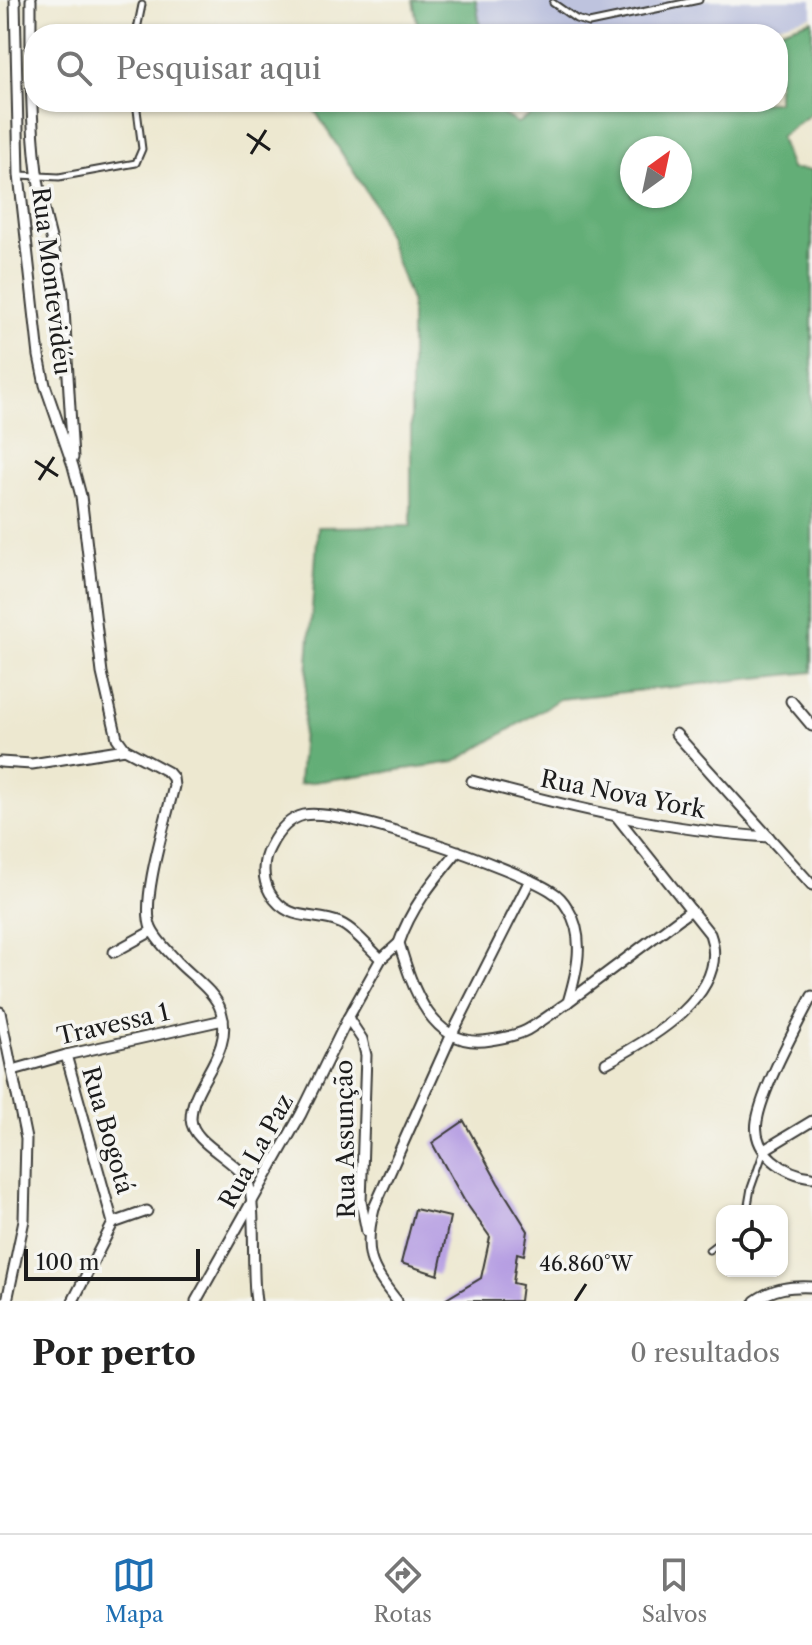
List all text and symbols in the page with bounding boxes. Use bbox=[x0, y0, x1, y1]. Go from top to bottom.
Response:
search box bbox=[24, 24, 788, 112]
icon: search bbox=[52, 46, 96, 90]
text: Pesquisar aqui bbox=[116, 50, 321, 87]
north arrow bbox=[620, 136, 692, 208]
street label: Rua Montevidéu bbox=[26, 185, 78, 377]
street label: Rua Nova York bbox=[538, 764, 709, 824]
street label: Travessa 1 bbox=[54, 997, 172, 1051]
street label: Rua Assunção bbox=[329, 1059, 361, 1219]
street label: Rua Bogotá bbox=[76, 1063, 140, 1197]
street label: Rua La Paz bbox=[213, 1089, 299, 1213]
map controls bbox=[716, 1205, 788, 1277]
button: locate bbox=[716, 1205, 788, 1277]
scale bar bbox=[24, 1245, 200, 1281]
text: 100 m bbox=[36, 1249, 99, 1276]
text: 46.860°W bbox=[539, 1252, 634, 1276]
text: Por perto bbox=[32, 1332, 196, 1374]
text: 0 resultados bbox=[630, 1337, 780, 1369]
tab: Mapa bbox=[105, 1553, 164, 1628]
tab: Rotas bbox=[374, 1553, 432, 1628]
tab: Salvos bbox=[642, 1553, 707, 1628]

